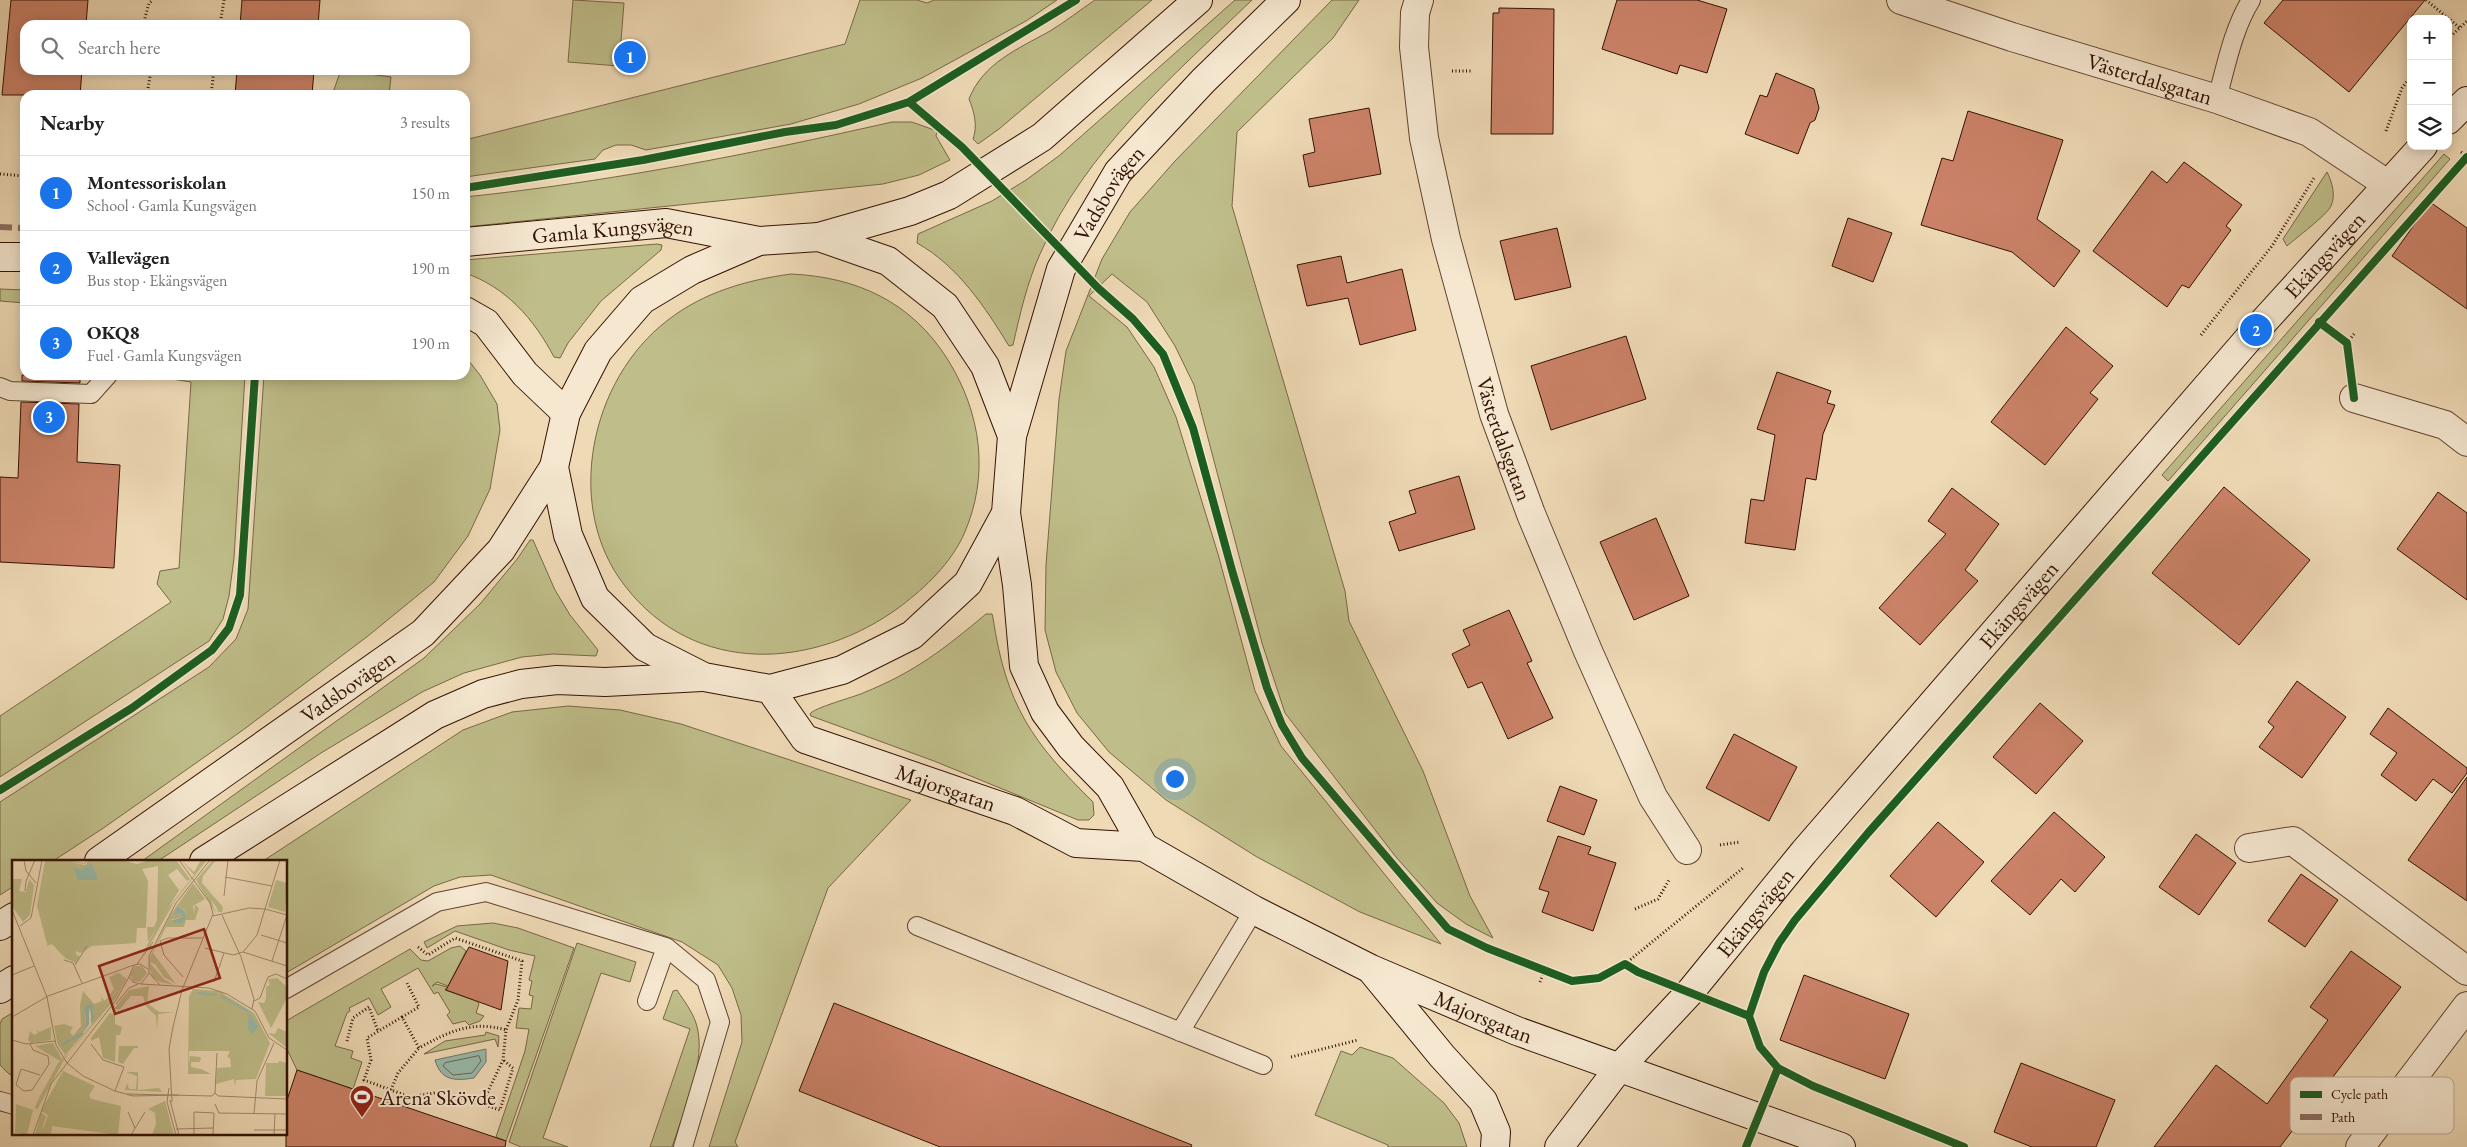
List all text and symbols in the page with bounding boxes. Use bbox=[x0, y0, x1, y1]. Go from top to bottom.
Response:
map controls bbox=[2407, 15, 2452, 150]
button: + bbox=[2407, 15, 2452, 60]
search box bbox=[20, 20, 470, 75]
icon: search bbox=[38, 34, 66, 62]
text: Search here bbox=[78, 35, 160, 60]
pin: 1 bbox=[614, 38, 646, 76]
street label: Västerdalsgatan bbox=[2084, 46, 2216, 111]
button: − bbox=[2407, 60, 2452, 105]
button: layers bbox=[2407, 105, 2452, 150]
text: Nearby bbox=[40, 109, 104, 136]
text: 3 results bbox=[400, 112, 450, 133]
street label: Vadsbovägen bbox=[1066, 138, 1151, 246]
text: Montessoriskolan bbox=[87, 170, 226, 195]
text: 1 bbox=[52, 183, 60, 204]
text: 150 m bbox=[411, 183, 450, 204]
text: School · Gamla Kungsvägen bbox=[87, 195, 257, 216]
street label: Ekängsvägen bbox=[2277, 205, 2372, 304]
street label: Gamla Kungsvägen bbox=[531, 209, 697, 250]
text: Vallevägen bbox=[87, 245, 170, 270]
text: 2 bbox=[52, 258, 60, 279]
text: 190 m bbox=[411, 258, 450, 279]
text: Bus stop · Ekängsvägen bbox=[87, 270, 228, 291]
pin: 2 bbox=[2240, 311, 2272, 349]
text: OKQ8 bbox=[87, 320, 140, 345]
text: 3 bbox=[52, 333, 60, 354]
text: 190 m bbox=[411, 333, 450, 354]
text: Fuel · Gamla Kungsvägen bbox=[87, 345, 242, 366]
street label: Västerdalsgatan bbox=[1470, 374, 1540, 505]
pin: 3 bbox=[33, 398, 65, 436]
street label: Ekängsvägen bbox=[1972, 554, 2065, 655]
street label: Vadsbovägen bbox=[295, 642, 401, 729]
street label: Majorsgatan bbox=[892, 757, 1000, 818]
your location bbox=[1162, 766, 1188, 792]
inset map bbox=[12, 860, 288, 1134]
street label: Ekängsvägen bbox=[1710, 861, 1800, 963]
street label: Majorsgatan bbox=[1430, 983, 1537, 1050]
legend bbox=[2290, 1077, 2454, 1134]
place label: Arena Skövde bbox=[379, 1083, 496, 1112]
sports icon: Arena Skövde bbox=[349, 1084, 375, 1118]
text: Cycle path bbox=[2331, 1085, 2388, 1103]
text: Path bbox=[2331, 1108, 2355, 1126]

